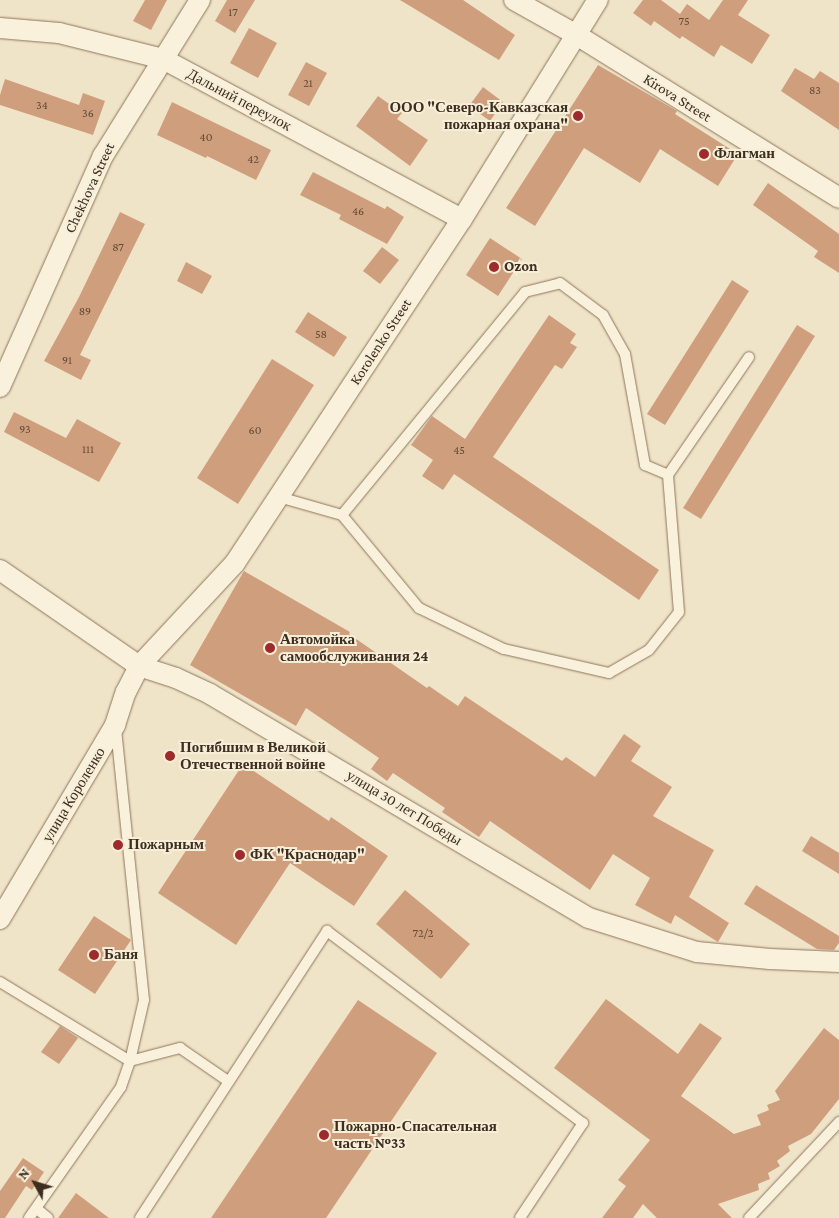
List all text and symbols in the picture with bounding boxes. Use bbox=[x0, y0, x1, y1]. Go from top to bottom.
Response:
house number: 17 bbox=[228, 6, 238, 20]
house number: 75 bbox=[678, 15, 690, 29]
street label: Дальний переулок bbox=[184, 65, 294, 135]
street label: Kirova Street bbox=[640, 70, 714, 126]
house number: 21 bbox=[303, 77, 313, 91]
house number: 83 bbox=[809, 84, 821, 98]
place label: ООО "Северо-Кавказская пожарная охрана" bbox=[389, 98, 568, 133]
house number: 34 bbox=[36, 99, 48, 113]
house number: 36 bbox=[82, 107, 94, 121]
marker: ООО "Северо-Кавказская пожарная охрана" bbox=[572, 110, 584, 122]
house number: 40 bbox=[200, 131, 212, 145]
street label: Chekhova Street bbox=[61, 140, 119, 236]
place label: Флагман bbox=[714, 145, 775, 163]
marker: Флагман bbox=[698, 148, 710, 160]
house number: 42 bbox=[247, 153, 259, 167]
house number: 46 bbox=[352, 205, 364, 219]
house number: 87 bbox=[112, 241, 124, 255]
place label: Ozon bbox=[504, 258, 538, 276]
marker: Ozon bbox=[488, 261, 500, 273]
street label: Korolenko Street bbox=[346, 295, 416, 389]
house number: 89 bbox=[79, 305, 91, 319]
house number: 58 bbox=[315, 328, 327, 342]
house number: 91 bbox=[62, 354, 72, 368]
house number: 93 bbox=[19, 423, 31, 437]
house number: 60 bbox=[249, 424, 261, 438]
house number: 111 bbox=[82, 443, 94, 457]
house number: 45 bbox=[453, 444, 465, 458]
place label: Автомойка самообслуживания 24 bbox=[280, 630, 428, 665]
marker: Автомойка самообслуживания 24 bbox=[264, 642, 276, 654]
place label: Погибшим в Великой Отечественной войне bbox=[180, 738, 326, 773]
street label: улица Короленко bbox=[39, 744, 109, 846]
marker: Погибшим в Великой Отечественной войне bbox=[164, 750, 176, 762]
street label: улица 30 лет Победы bbox=[343, 766, 465, 850]
place label: Пожарным bbox=[128, 836, 204, 854]
marker: Пожарным bbox=[112, 839, 124, 851]
place label: ФК "Краснодар" bbox=[250, 846, 365, 864]
marker: ФК "Краснодар" bbox=[234, 849, 246, 861]
house number: 72/2 bbox=[412, 927, 434, 941]
place label: Баня bbox=[104, 946, 138, 964]
marker: Баня bbox=[88, 949, 100, 961]
place label: Пожарно-Спасательная часть №33 bbox=[334, 1117, 497, 1152]
marker: Пожарно-Спасательная часть №33 bbox=[318, 1129, 330, 1141]
north arrow bbox=[10, 1158, 60, 1208]
text: N bbox=[14, 1165, 33, 1182]

